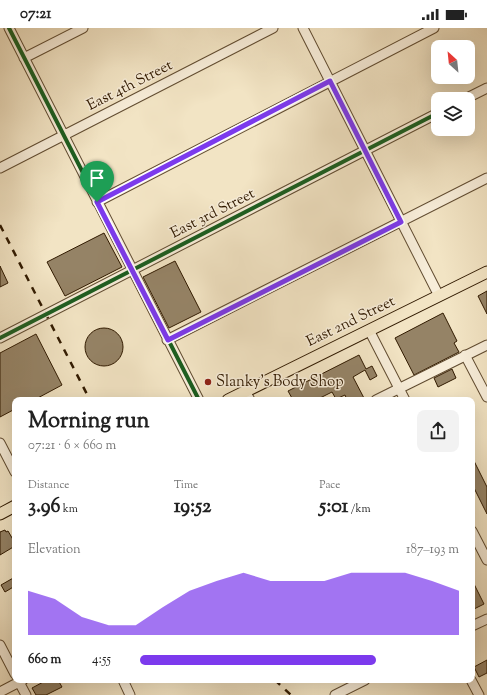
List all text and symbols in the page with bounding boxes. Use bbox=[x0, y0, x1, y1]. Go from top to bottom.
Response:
text: 07:21 bbox=[20, 4, 51, 25]
north arrow bbox=[431, 40, 475, 84]
map controls bbox=[431, 40, 475, 136]
street label: East 4th Street bbox=[84, 55, 176, 117]
button: layers bbox=[431, 92, 475, 136]
pin bbox=[80, 161, 114, 202]
icon: arrive bbox=[86, 167, 108, 189]
street label: East 3rd Street bbox=[167, 184, 259, 244]
street label: East 2nd Street bbox=[303, 291, 399, 353]
place label: Slanky's Body Shop bbox=[216, 372, 344, 393]
marker: Slanky's Body Shop bbox=[203, 377, 213, 387]
text: Morning run bbox=[28, 406, 150, 438]
button: share bbox=[417, 410, 459, 452]
text: 07:21 · 6 × 660 m bbox=[28, 437, 116, 455]
text: Distance bbox=[28, 477, 69, 493]
text: Time bbox=[174, 477, 198, 493]
text: Pace bbox=[319, 477, 340, 493]
text: 3.96 bbox=[28, 493, 60, 522]
text: 19:52 bbox=[174, 493, 211, 522]
text: 5:01 bbox=[319, 493, 348, 522]
text: km bbox=[60, 501, 78, 517]
text: /km bbox=[348, 501, 371, 517]
text: Elevation bbox=[28, 541, 81, 559]
text: 187–193 m bbox=[406, 541, 459, 559]
text: 660 m bbox=[28, 651, 61, 669]
text: 4:55 bbox=[92, 651, 111, 669]

